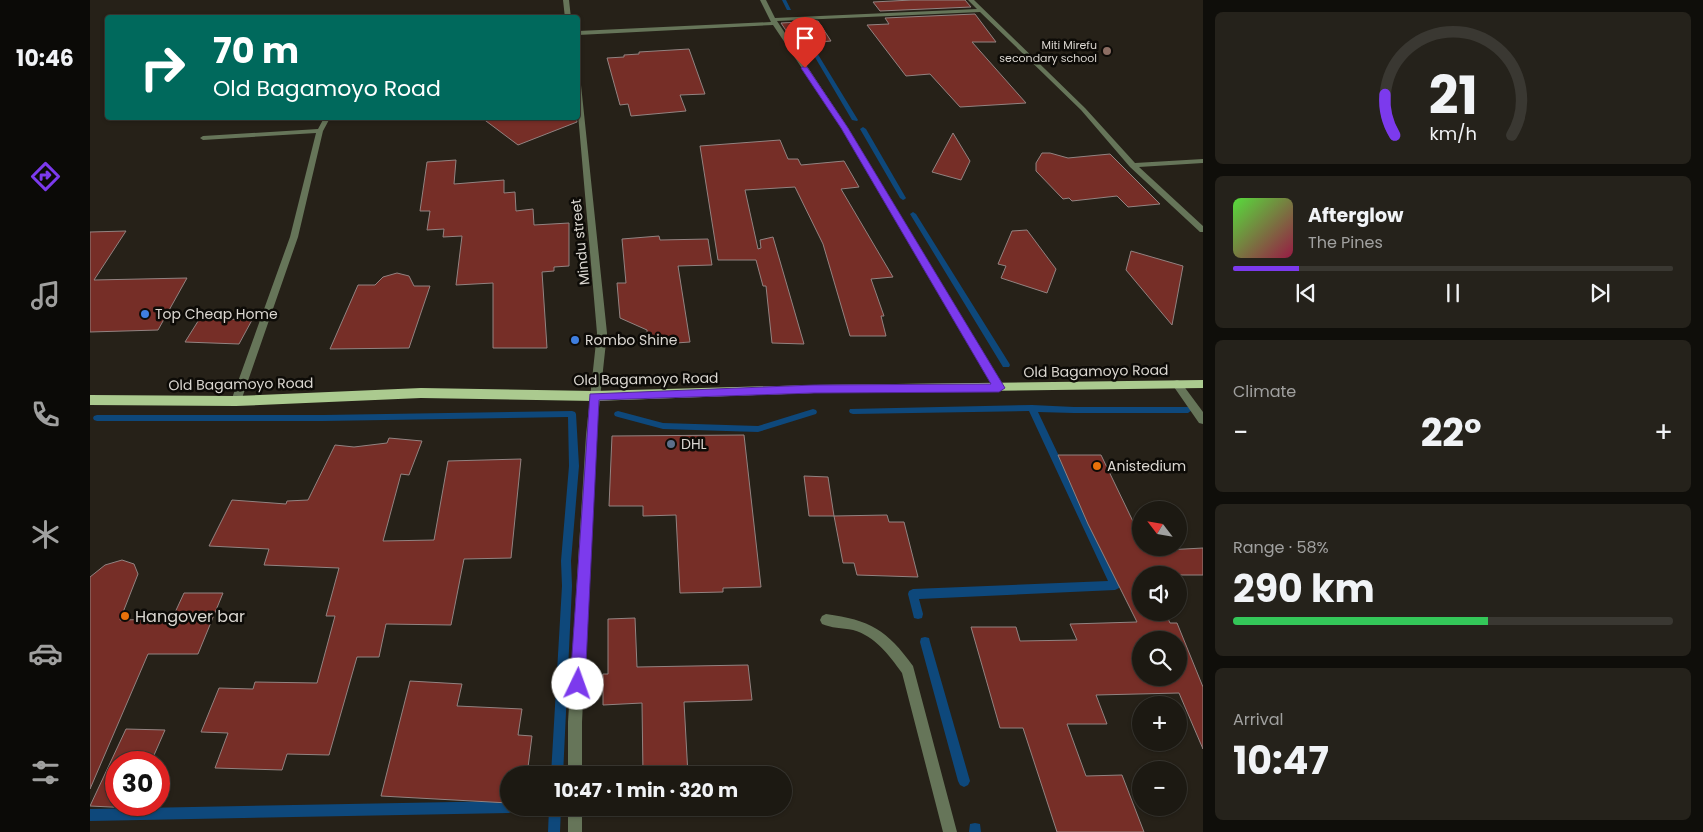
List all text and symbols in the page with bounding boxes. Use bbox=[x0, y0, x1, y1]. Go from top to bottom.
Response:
pin bbox=[784, 17, 826, 68]
icon: arrive bbox=[791, 24, 819, 52]
text: 70 m bbox=[213, 26, 299, 75]
icon: right bbox=[130, 35, 195, 100]
place label: Miti Mirefu secondary school bbox=[999, 37, 1097, 66]
text: 10:46 bbox=[16, 43, 74, 74]
marker: Miti Mirefu secondary school bbox=[1101, 45, 1113, 57]
text: 21 bbox=[1428, 59, 1478, 132]
text: Old Bagamoyo Road bbox=[213, 73, 441, 104]
text: km/h bbox=[1429, 121, 1477, 146]
icon: directions bbox=[28, 159, 63, 194]
street label: Mindu street bbox=[566, 198, 594, 286]
text: Afterglow bbox=[1308, 202, 1403, 229]
text: The Pines bbox=[1308, 231, 1383, 254]
icon: music bbox=[28, 278, 63, 313]
icon: previous bbox=[1292, 279, 1320, 307]
icon: pause bbox=[1439, 279, 1467, 307]
icon: next bbox=[1586, 279, 1614, 307]
place label: Top Cheap Home bbox=[155, 304, 278, 324]
marker: Top Cheap Home bbox=[139, 308, 151, 320]
place label: Rombo Shine bbox=[585, 330, 678, 350]
marker: Rombo Shine bbox=[569, 334, 581, 346]
street label: Old Bagamoyo Road bbox=[1023, 360, 1169, 382]
street label: Old Bagamoyo Road bbox=[573, 368, 719, 390]
street label: Old Bagamoyo Road bbox=[168, 373, 314, 395]
text: Climate bbox=[1233, 380, 1296, 403]
icon: phone bbox=[28, 397, 63, 432]
text: 22° bbox=[1421, 406, 1482, 459]
text: − bbox=[1233, 413, 1248, 452]
text: + bbox=[1654, 413, 1673, 452]
place label: DHL bbox=[681, 434, 707, 454]
marker: DHL bbox=[665, 438, 677, 450]
place label: Anistedium bbox=[1107, 456, 1186, 476]
marker: Anistedium bbox=[1091, 460, 1103, 472]
north arrow bbox=[1132, 501, 1188, 556]
map controls bbox=[1132, 501, 1187, 816]
icon: climate bbox=[28, 517, 63, 552]
text: Range · 58% bbox=[1233, 536, 1329, 559]
text: 290 km bbox=[1233, 562, 1375, 615]
button: sound bbox=[1132, 566, 1187, 621]
place label: Hangover bar bbox=[135, 605, 245, 628]
marker: Hangover bar bbox=[119, 610, 131, 622]
button: search bbox=[1132, 631, 1187, 686]
icon: car bbox=[28, 636, 63, 671]
position arrow bbox=[551, 657, 603, 709]
button: + bbox=[1132, 696, 1187, 751]
text: Arrival bbox=[1233, 708, 1283, 731]
text: 10:47 bbox=[1233, 734, 1329, 787]
speed limit sign: 30 bbox=[105, 751, 170, 816]
icon: filters bbox=[28, 755, 63, 790]
button: − bbox=[1132, 761, 1187, 816]
text: 10:47 · 1 min · 320 m bbox=[554, 777, 738, 804]

